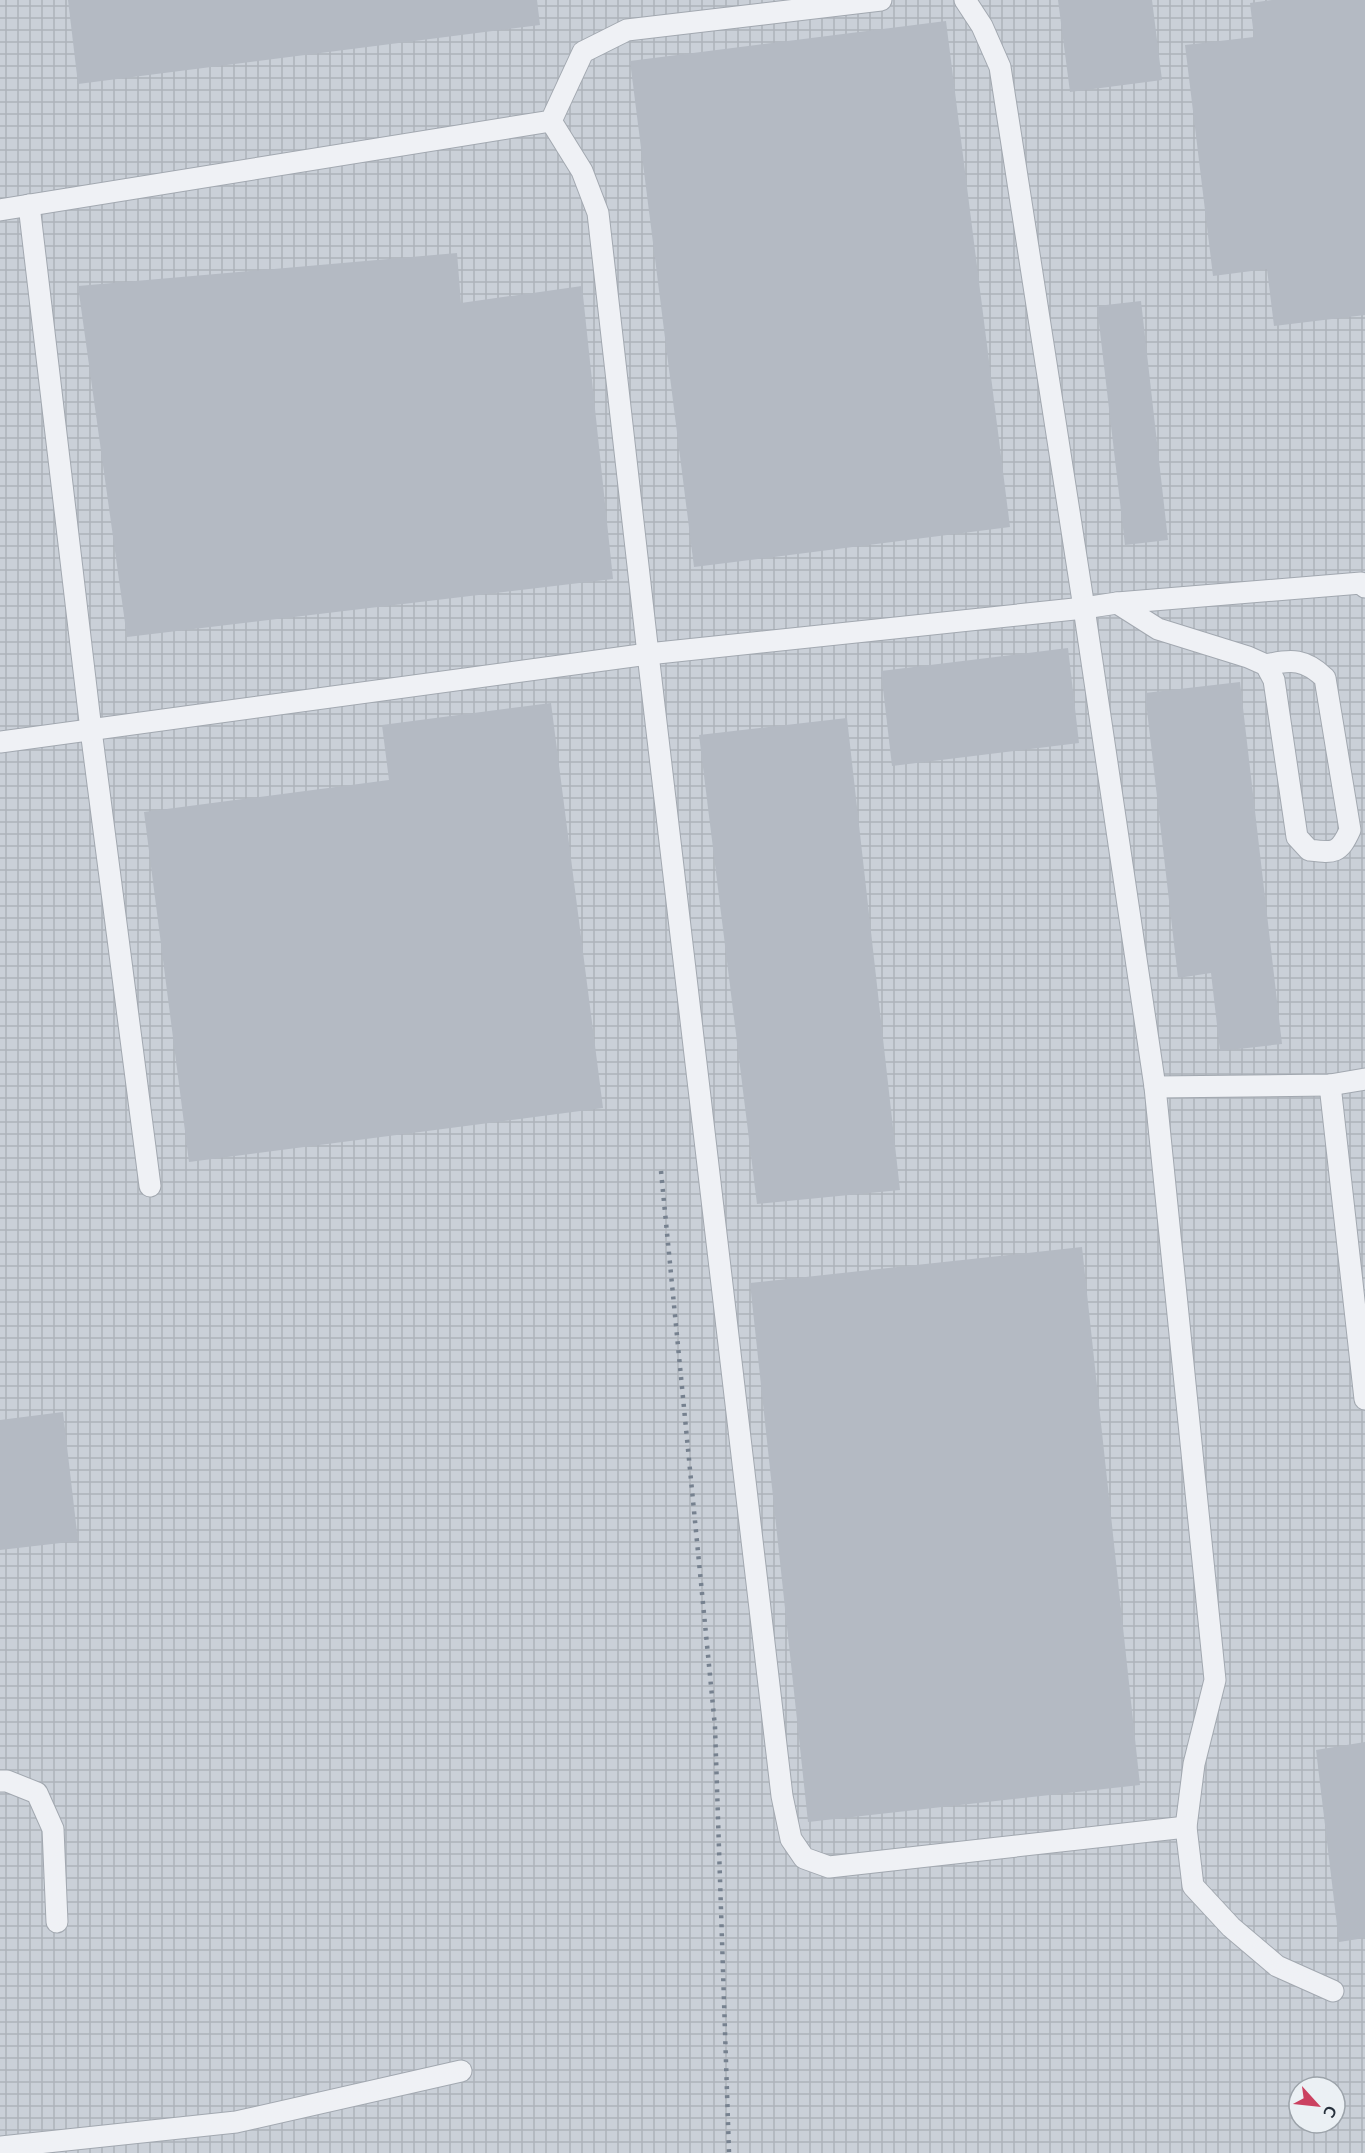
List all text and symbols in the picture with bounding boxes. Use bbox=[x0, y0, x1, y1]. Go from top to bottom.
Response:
north arrow bbox=[1287, 2075, 1347, 2135]
text: С bbox=[1317, 2102, 1342, 2121]

